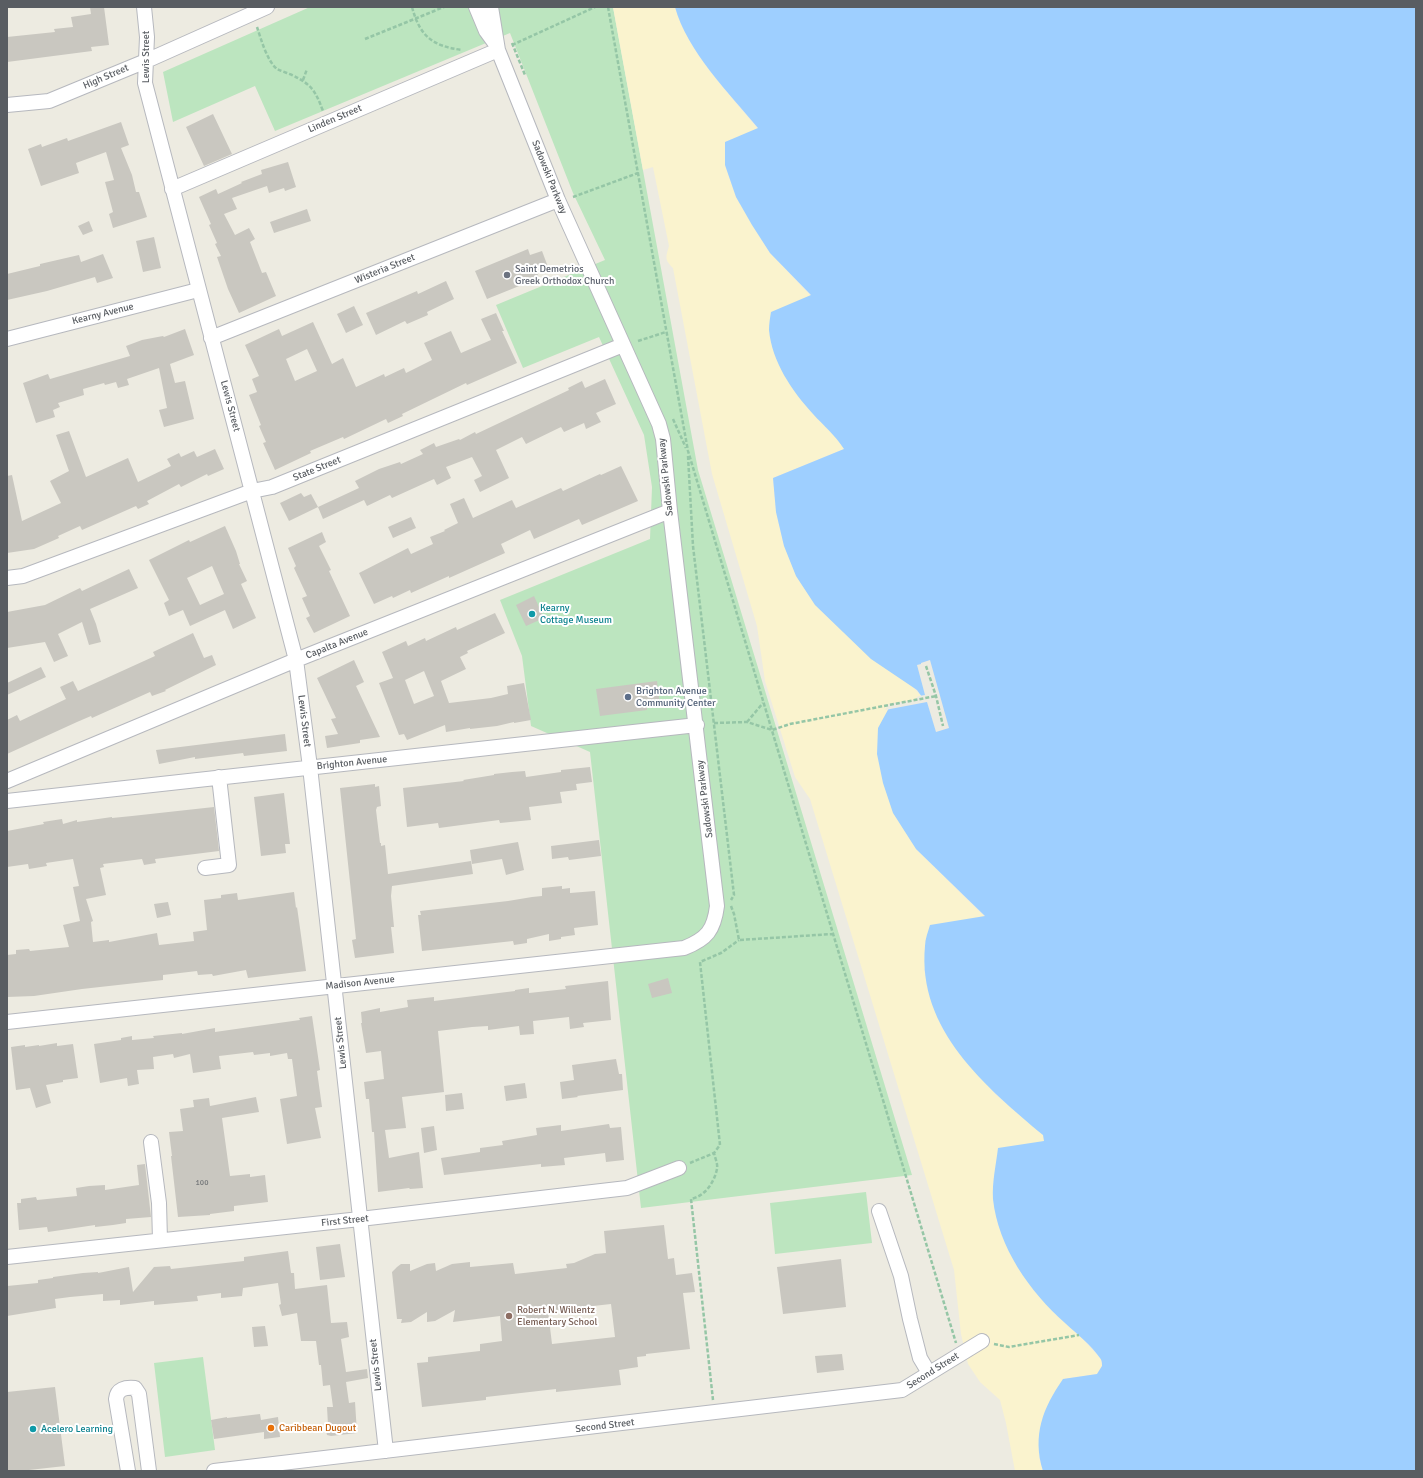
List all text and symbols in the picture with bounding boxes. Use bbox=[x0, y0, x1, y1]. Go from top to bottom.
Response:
street label: Lewis Street bbox=[140, 31, 152, 83]
street label: High Street bbox=[81, 62, 131, 92]
street label: Linden Street bbox=[306, 102, 364, 136]
street label: Sadowski Parkway bbox=[529, 138, 569, 216]
street label: Wisteria Street bbox=[353, 251, 417, 287]
place label: Saint Demetrios Greek Orthodox Church bbox=[515, 263, 614, 286]
marker: Saint Demetrios Greek Orthodox Church bbox=[502, 270, 512, 280]
street label: Kearny Avenue bbox=[71, 301, 135, 327]
street label: Lewis Street bbox=[217, 379, 243, 433]
street label: Sadowski Parkway bbox=[656, 437, 676, 517]
street label: State Street bbox=[291, 454, 343, 484]
place label: Kearny Cottage Museum bbox=[540, 602, 612, 626]
marker: Kearny Cottage Museum bbox=[527, 609, 537, 619]
street label: Capalta Avenue bbox=[304, 626, 370, 662]
place label: Brighton Avenue Community Center bbox=[636, 685, 716, 708]
marker: Brighton Avenue Community Center bbox=[623, 692, 633, 702]
street label: Lewis Street bbox=[295, 694, 313, 748]
street label: Brighton Avenue bbox=[316, 753, 388, 773]
street label: Sadowski Parkway bbox=[694, 759, 716, 839]
street label: Madison Avenue bbox=[325, 973, 395, 993]
street label: Lewis Street bbox=[332, 1016, 350, 1070]
house number: 100 bbox=[196, 1178, 208, 1188]
street label: First Street bbox=[321, 1213, 369, 1229]
place label: Robert N. Willentz Elementary School bbox=[517, 1304, 597, 1328]
marker: Robert N. Willentz Elementary School bbox=[504, 1311, 514, 1321]
street label: Lewis Street bbox=[367, 1338, 385, 1392]
street label: Second Street bbox=[905, 1350, 961, 1392]
street label: Second Street bbox=[575, 1416, 635, 1436]
place label: Caribbean Dugout bbox=[279, 1422, 356, 1434]
place label: Acelero Learning bbox=[41, 1423, 113, 1435]
marker: Caribbean Dugout bbox=[266, 1423, 276, 1433]
marker: Acelero Learning bbox=[28, 1424, 38, 1434]

